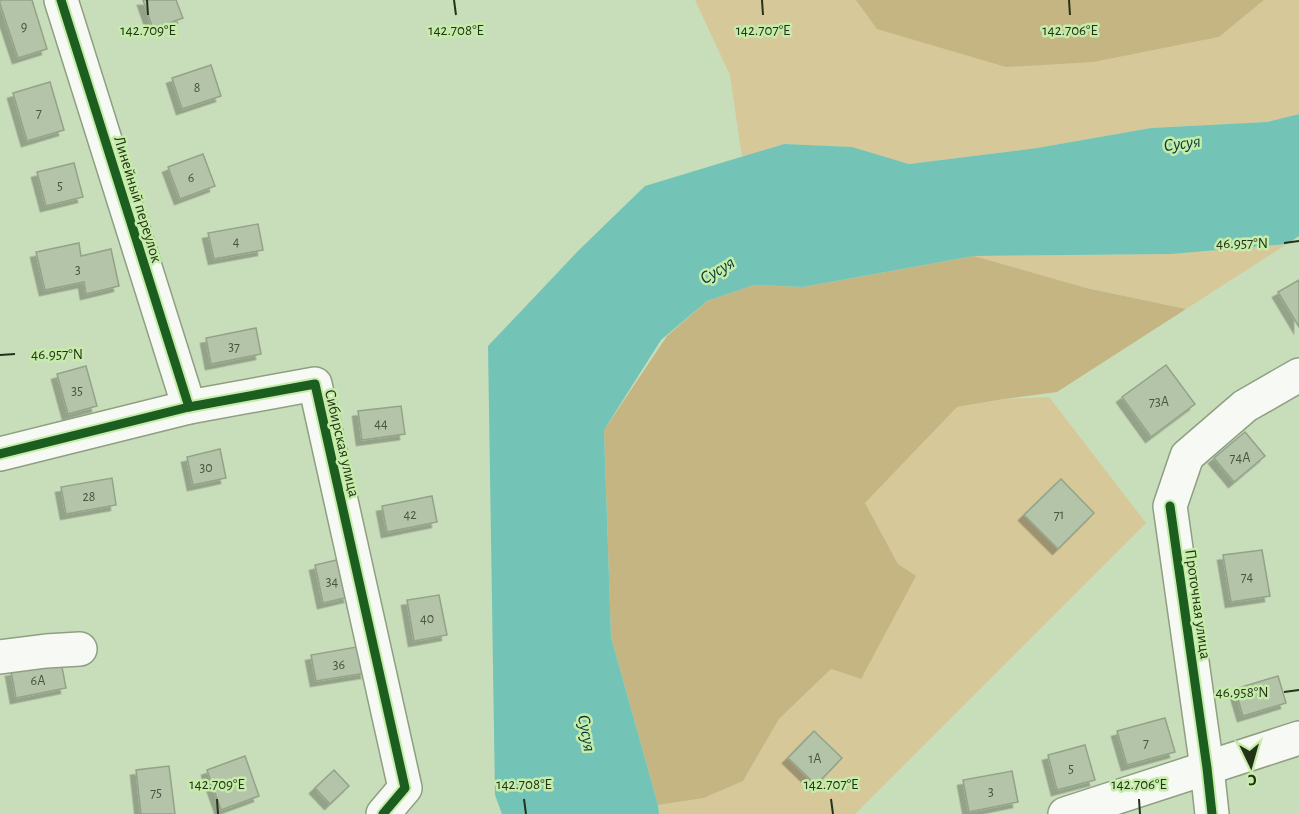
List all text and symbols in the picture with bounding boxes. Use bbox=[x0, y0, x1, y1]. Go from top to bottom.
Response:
house number: 9 bbox=[21, 20, 27, 34]
text: 142.709°E bbox=[120, 23, 176, 38]
text: 142.708°E bbox=[428, 23, 484, 38]
text: 142.707°E bbox=[736, 23, 790, 38]
text: 142.706°E bbox=[1042, 23, 1098, 38]
house number: 8 bbox=[194, 81, 200, 95]
house number: 7 bbox=[36, 106, 42, 120]
water label: Сусуя bbox=[1163, 133, 1202, 155]
street label: Линейный переулок bbox=[110, 134, 165, 265]
house number: 6 bbox=[188, 171, 194, 185]
house number: 5 bbox=[57, 179, 63, 193]
house number: 4 bbox=[233, 235, 240, 249]
text: 46.957°N bbox=[1216, 236, 1268, 251]
water label: Сусуя bbox=[697, 254, 738, 288]
house number: 3 bbox=[75, 263, 81, 277]
house number: 37 bbox=[228, 340, 240, 354]
text: 46.957°N bbox=[31, 347, 83, 362]
house number: 35 bbox=[71, 384, 83, 398]
street label: Сибирская улица bbox=[321, 388, 362, 499]
house number: 73А bbox=[1149, 395, 1169, 409]
house number: 44 bbox=[374, 417, 388, 431]
house number: 74А bbox=[1230, 451, 1250, 465]
house number: 30 bbox=[199, 461, 213, 475]
house number: 28 bbox=[82, 490, 96, 504]
house number: 42 bbox=[403, 508, 417, 522]
house number: 71 bbox=[1054, 508, 1064, 522]
street label: Проточная улица bbox=[1181, 548, 1214, 660]
house number: 74 bbox=[1241, 570, 1254, 584]
house number: 34 bbox=[326, 575, 339, 589]
house number: 40 bbox=[420, 612, 434, 626]
house number: 36 bbox=[333, 658, 345, 672]
house number: 6А bbox=[31, 674, 45, 688]
text: 46.958°N bbox=[1216, 685, 1268, 700]
water label: Сусуя bbox=[574, 713, 598, 753]
house number: 7 bbox=[1143, 736, 1149, 750]
north arrow bbox=[1221, 736, 1281, 796]
house number: 1А bbox=[808, 752, 822, 766]
house number: 5 bbox=[1068, 762, 1074, 776]
text: С bbox=[1247, 772, 1257, 788]
text: 142.709°E bbox=[189, 777, 245, 792]
text: 142.708°E bbox=[496, 777, 552, 792]
text: 142.707°E bbox=[804, 777, 858, 792]
text: 142.706°E bbox=[1111, 777, 1167, 792]
house number: 3 bbox=[988, 785, 994, 799]
house number: 75 bbox=[150, 786, 162, 800]

